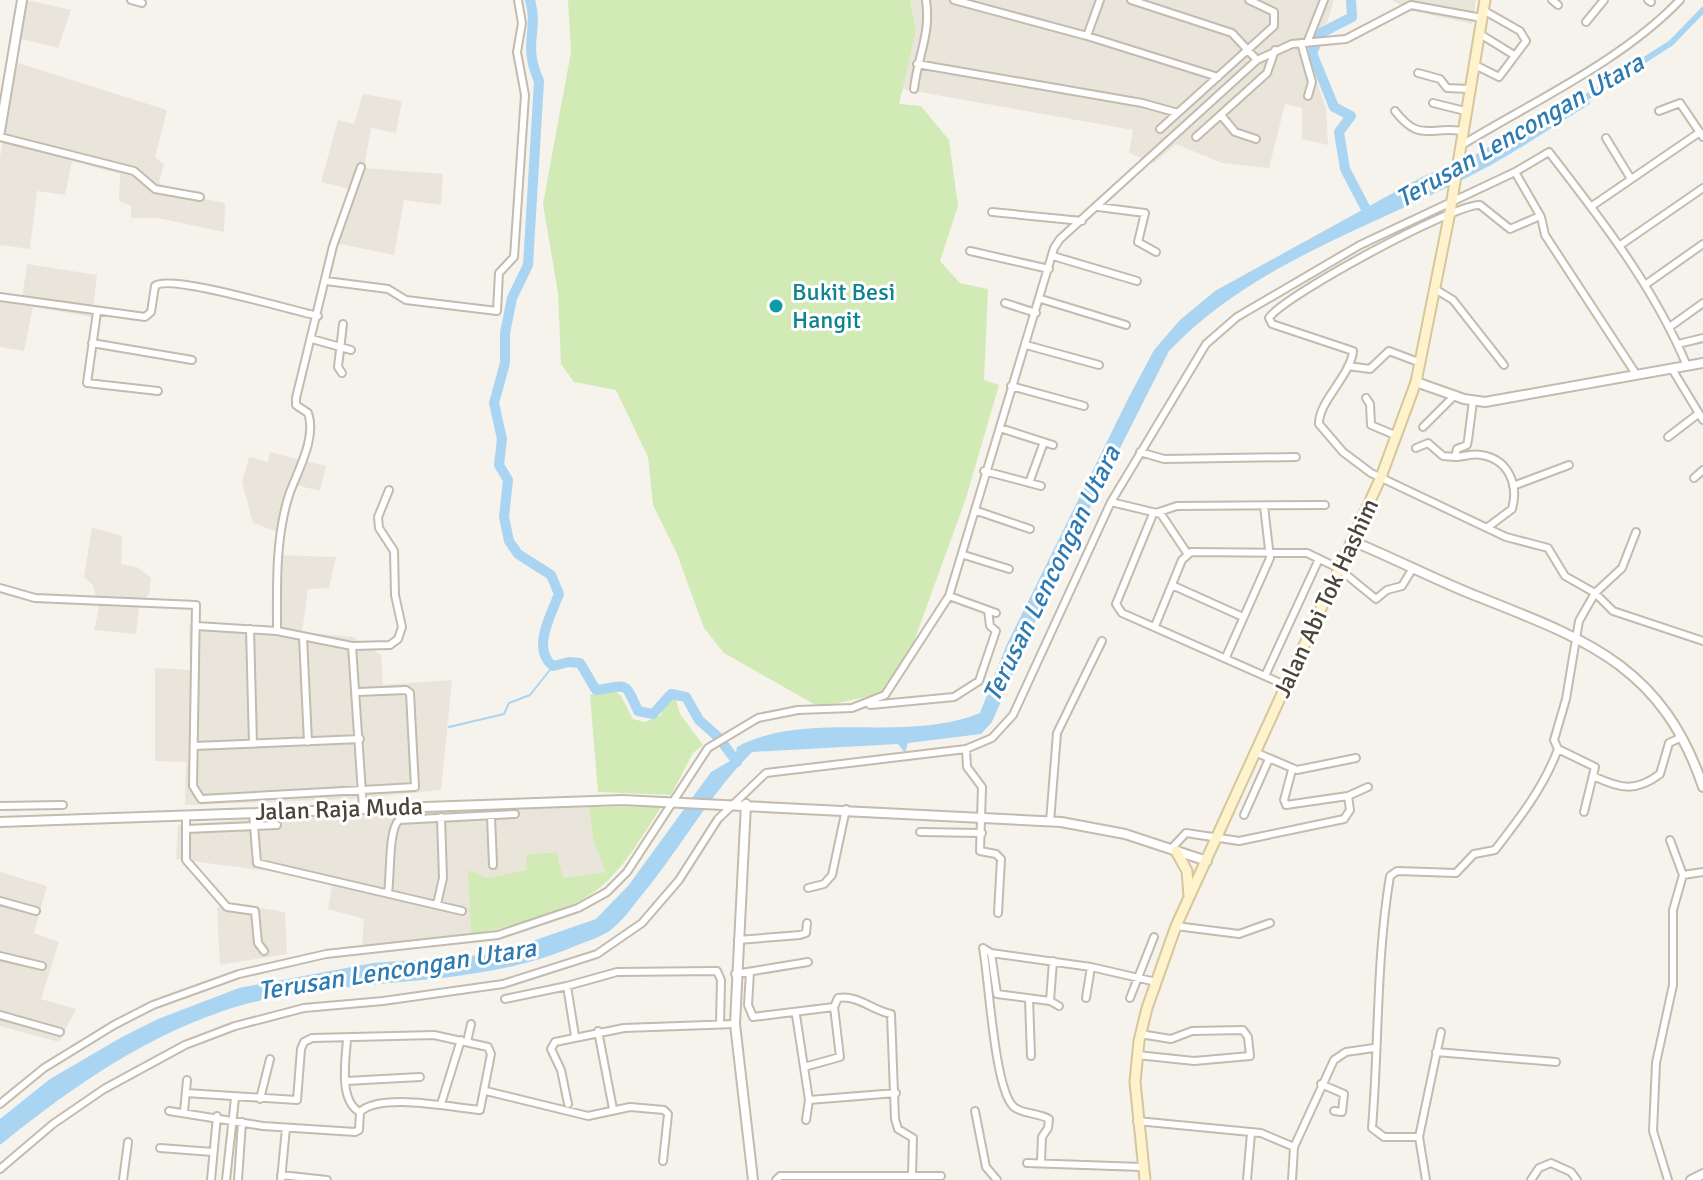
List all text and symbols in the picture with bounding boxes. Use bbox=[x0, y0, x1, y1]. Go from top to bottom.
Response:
water label: Terusan Lencongan Utara bbox=[1390, 47, 1650, 215]
place label: Bukit Besi Hangit bbox=[792, 277, 895, 335]
marker: Bukit Besi Hangit bbox=[767, 297, 785, 315]
water label: Terusan Lencongan Utara bbox=[976, 440, 1128, 707]
street label: Jalan Abi Tok Hashim bbox=[1267, 494, 1385, 702]
street label: Jalan Raja Muda bbox=[255, 791, 423, 827]
water label: Terusan Lencongan Utara bbox=[256, 932, 539, 1008]

